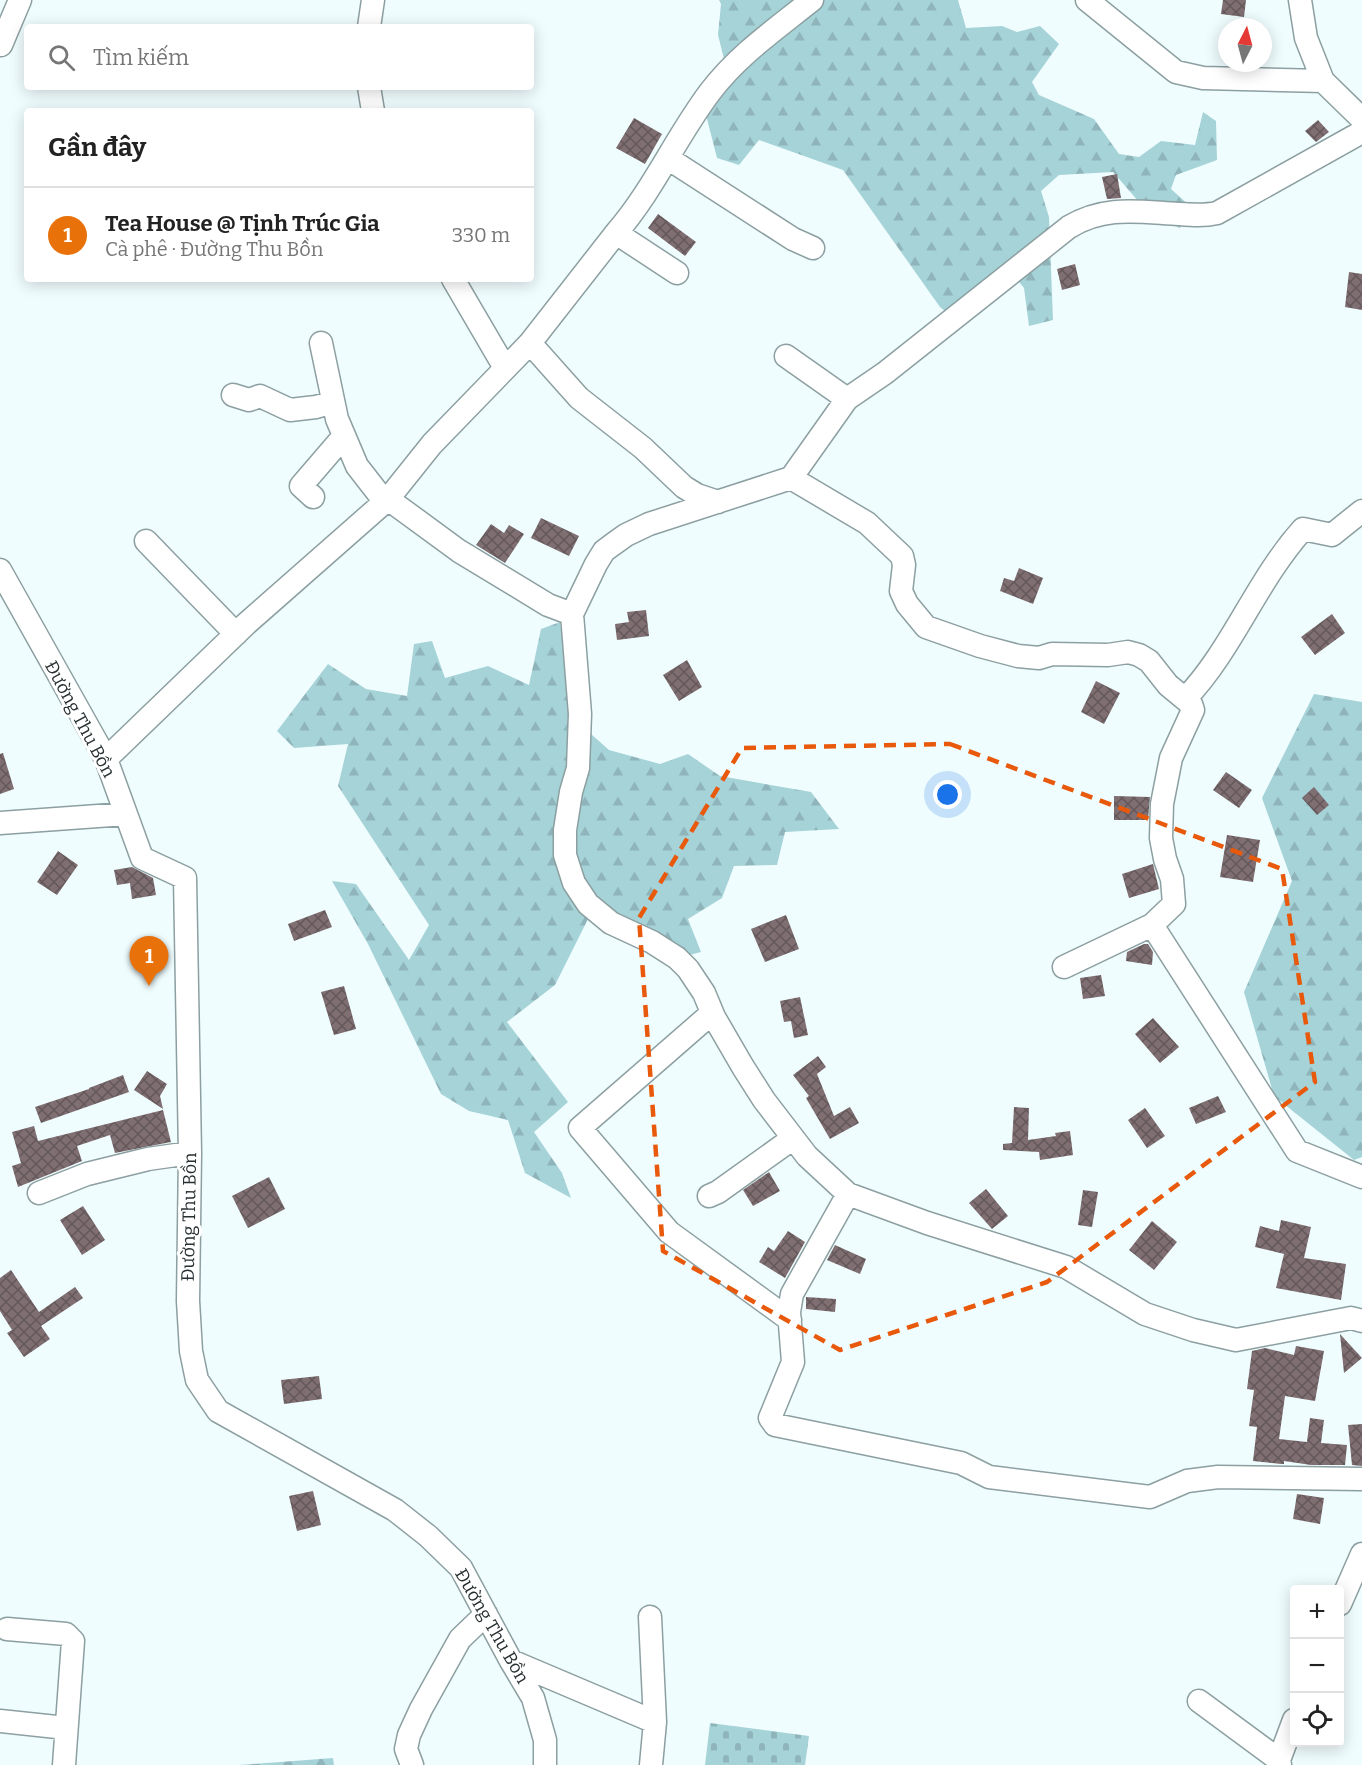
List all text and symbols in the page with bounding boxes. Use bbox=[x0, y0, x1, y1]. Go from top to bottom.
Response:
north arrow bbox=[1218, 18, 1272, 72]
search box bbox=[24, 24, 534, 90]
icon: search bbox=[45, 41, 78, 74]
text: Tìm kiếm bbox=[93, 44, 189, 71]
text: Gần đây bbox=[48, 132, 146, 163]
text: Tea House @ Tịnh Trúc Gia bbox=[105, 210, 380, 237]
text: 1 bbox=[63, 223, 72, 247]
text: 330 m bbox=[452, 223, 510, 247]
text: Cà phê · Đường Thu Bồn bbox=[105, 237, 323, 261]
street label: Đường Thu Bồn bbox=[40, 657, 120, 782]
your location bbox=[933, 780, 962, 809]
pin: 1 bbox=[130, 936, 168, 986]
street label: Đường Thu Bồn bbox=[177, 1152, 201, 1282]
street label: Đường Thu Bồn bbox=[450, 1565, 534, 1688]
map controls bbox=[1290, 1585, 1344, 1747]
button: + bbox=[1290, 1585, 1344, 1639]
button: − bbox=[1290, 1639, 1344, 1693]
button: locate bbox=[1290, 1693, 1344, 1747]

